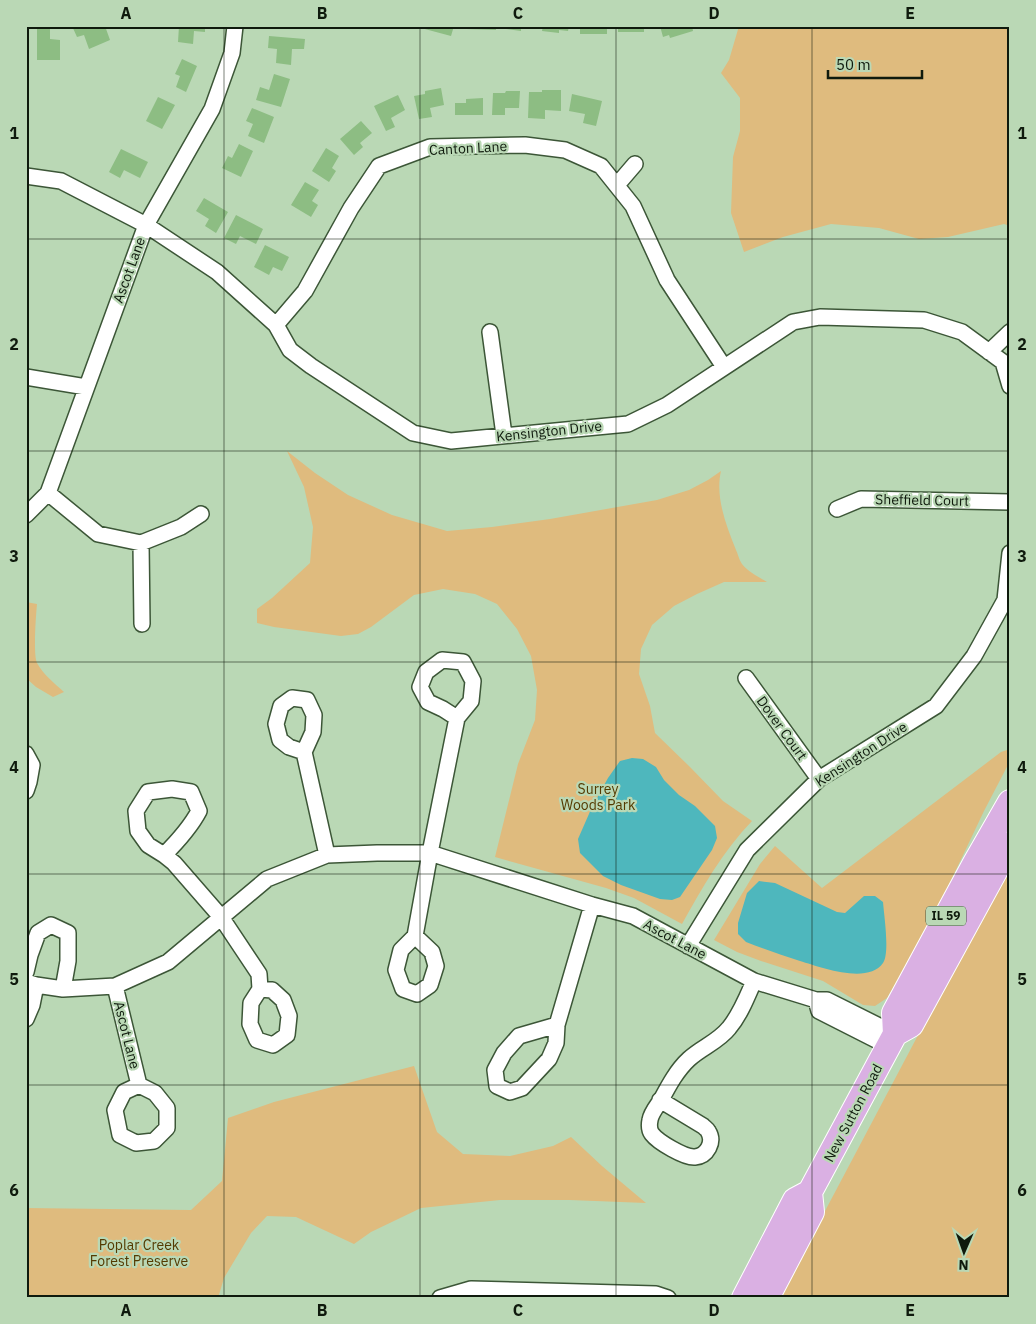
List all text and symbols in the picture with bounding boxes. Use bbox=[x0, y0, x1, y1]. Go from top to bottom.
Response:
text: A bbox=[121, 3, 132, 23]
text: B bbox=[317, 3, 328, 23]
text: C bbox=[513, 3, 523, 23]
text: D bbox=[708, 3, 720, 23]
text: E bbox=[905, 3, 915, 23]
scale bar bbox=[828, 48, 922, 80]
text: 50 m bbox=[836, 55, 871, 74]
text: 1 bbox=[9, 123, 19, 143]
text: 1 bbox=[1017, 123, 1027, 143]
street label: Canton Lane bbox=[428, 137, 508, 159]
street label: Ascot Lane bbox=[109, 234, 149, 305]
text: 2 bbox=[9, 334, 19, 354]
text: 2 bbox=[1017, 334, 1027, 354]
street label: Kensington Drive bbox=[495, 416, 603, 446]
street label: Sheffield Court bbox=[875, 490, 969, 510]
text: 3 bbox=[9, 546, 19, 566]
text: 3 bbox=[1017, 546, 1027, 566]
street label: Dover Court bbox=[753, 693, 811, 764]
street label: Kensington Drive bbox=[812, 717, 911, 790]
text: 4 bbox=[9, 757, 19, 777]
text: 4 bbox=[1017, 757, 1027, 777]
park label: Surrey Woods Park bbox=[561, 780, 636, 814]
road number: IL 59 bbox=[926, 906, 966, 926]
street label: Ascot Lane bbox=[640, 915, 710, 963]
text: 5 bbox=[9, 969, 19, 989]
text: 5 bbox=[1017, 969, 1027, 989]
street label: Ascot Lane bbox=[110, 999, 144, 1071]
street label: New Sutton Road bbox=[820, 1061, 886, 1165]
text: 6 bbox=[9, 1180, 19, 1200]
text: 6 bbox=[1017, 1180, 1027, 1200]
north arrow bbox=[938, 1226, 988, 1276]
park label: Poplar Creek Forest Preserve bbox=[90, 1236, 188, 1270]
text: N bbox=[958, 1256, 969, 1274]
text: A bbox=[121, 1300, 132, 1320]
text: B bbox=[317, 1300, 328, 1320]
text: C bbox=[513, 1300, 523, 1320]
text: D bbox=[708, 1300, 720, 1320]
text: E bbox=[905, 1300, 915, 1320]

